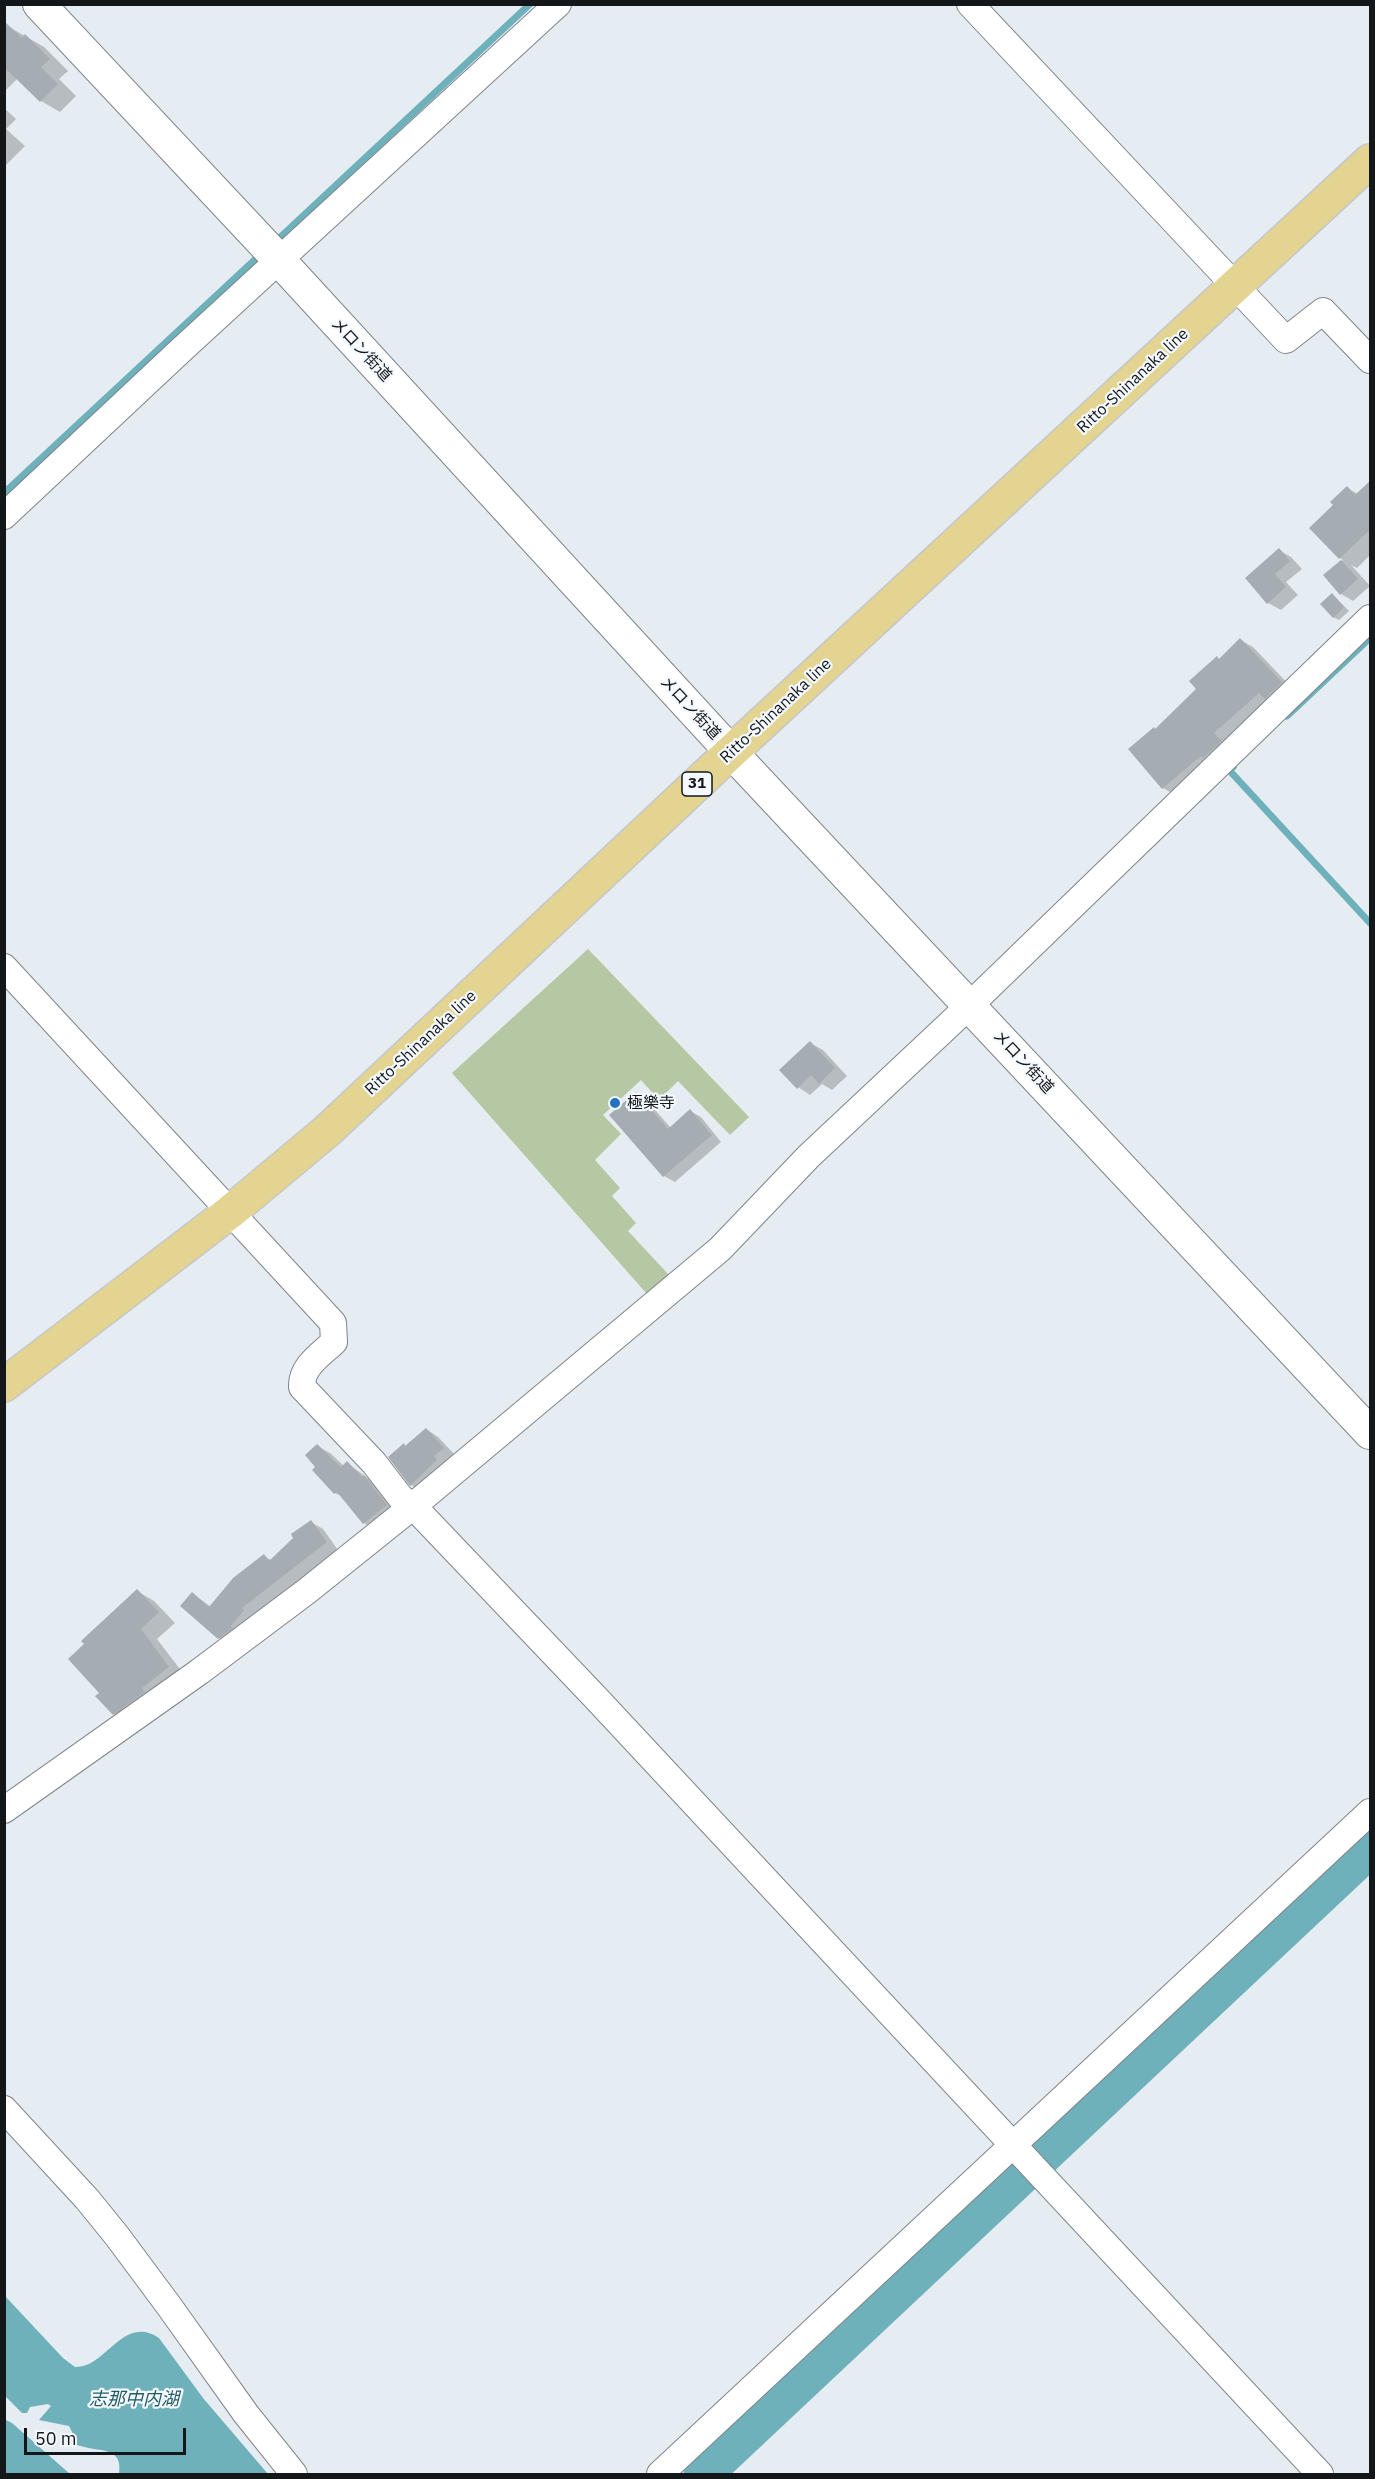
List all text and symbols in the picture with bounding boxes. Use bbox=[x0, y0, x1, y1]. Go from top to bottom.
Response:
street label: メロン街道 bbox=[327, 314, 395, 386]
street label: Ritto-Shinanaka line bbox=[1073, 325, 1193, 437]
street label: Ritto-Shinanaka line bbox=[716, 655, 836, 767]
street label: メロン街道 bbox=[656, 672, 724, 744]
road number: 31 bbox=[682, 772, 712, 796]
street label: Ritto-Shinanaka line bbox=[361, 987, 481, 1099]
street label: メロン街道 bbox=[989, 1026, 1057, 1098]
place label: 極樂寺 bbox=[627, 1093, 675, 1113]
marker: 極樂寺 bbox=[608, 1096, 622, 1110]
water label: 志那中内湖 bbox=[89, 2389, 179, 2411]
scale bar bbox=[27, 2416, 189, 2454]
text: 50 m bbox=[35, 2427, 77, 2450]

